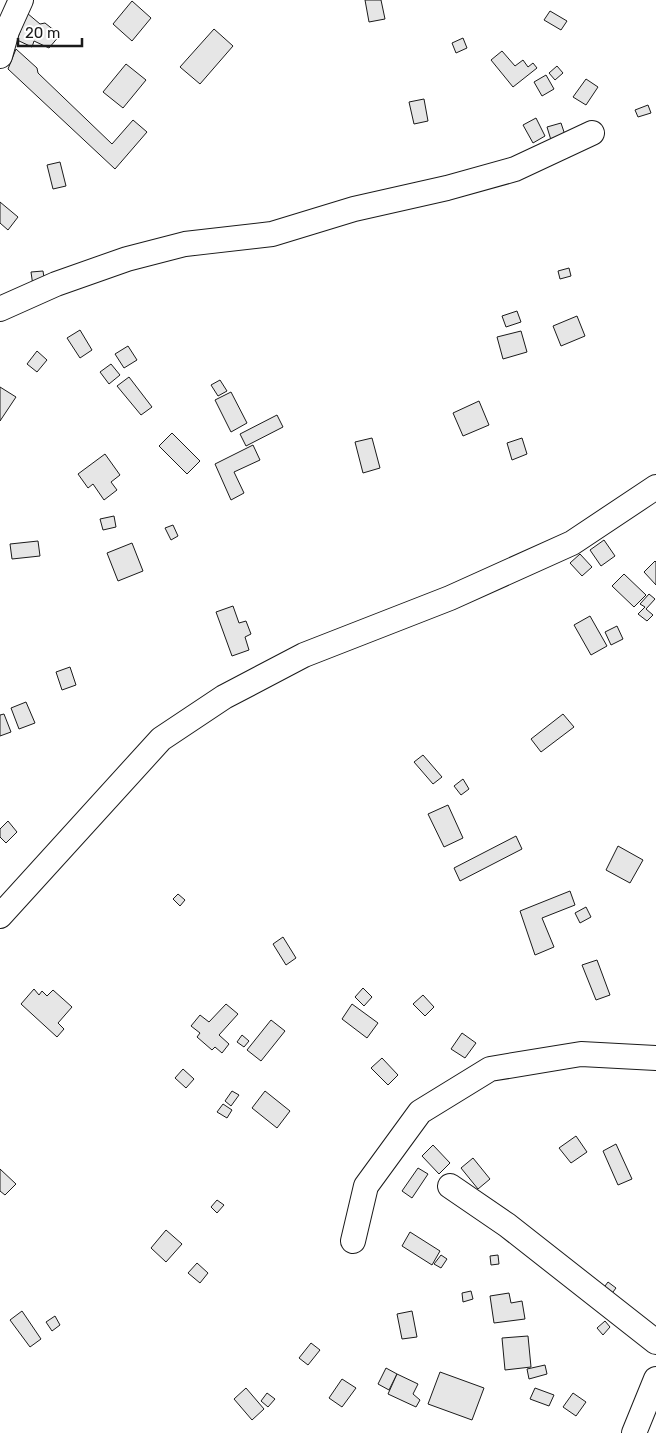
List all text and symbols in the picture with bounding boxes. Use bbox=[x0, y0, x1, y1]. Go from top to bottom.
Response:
scale bar bbox=[18, 15, 81, 47]
text: 20 m bbox=[25, 24, 60, 42]

